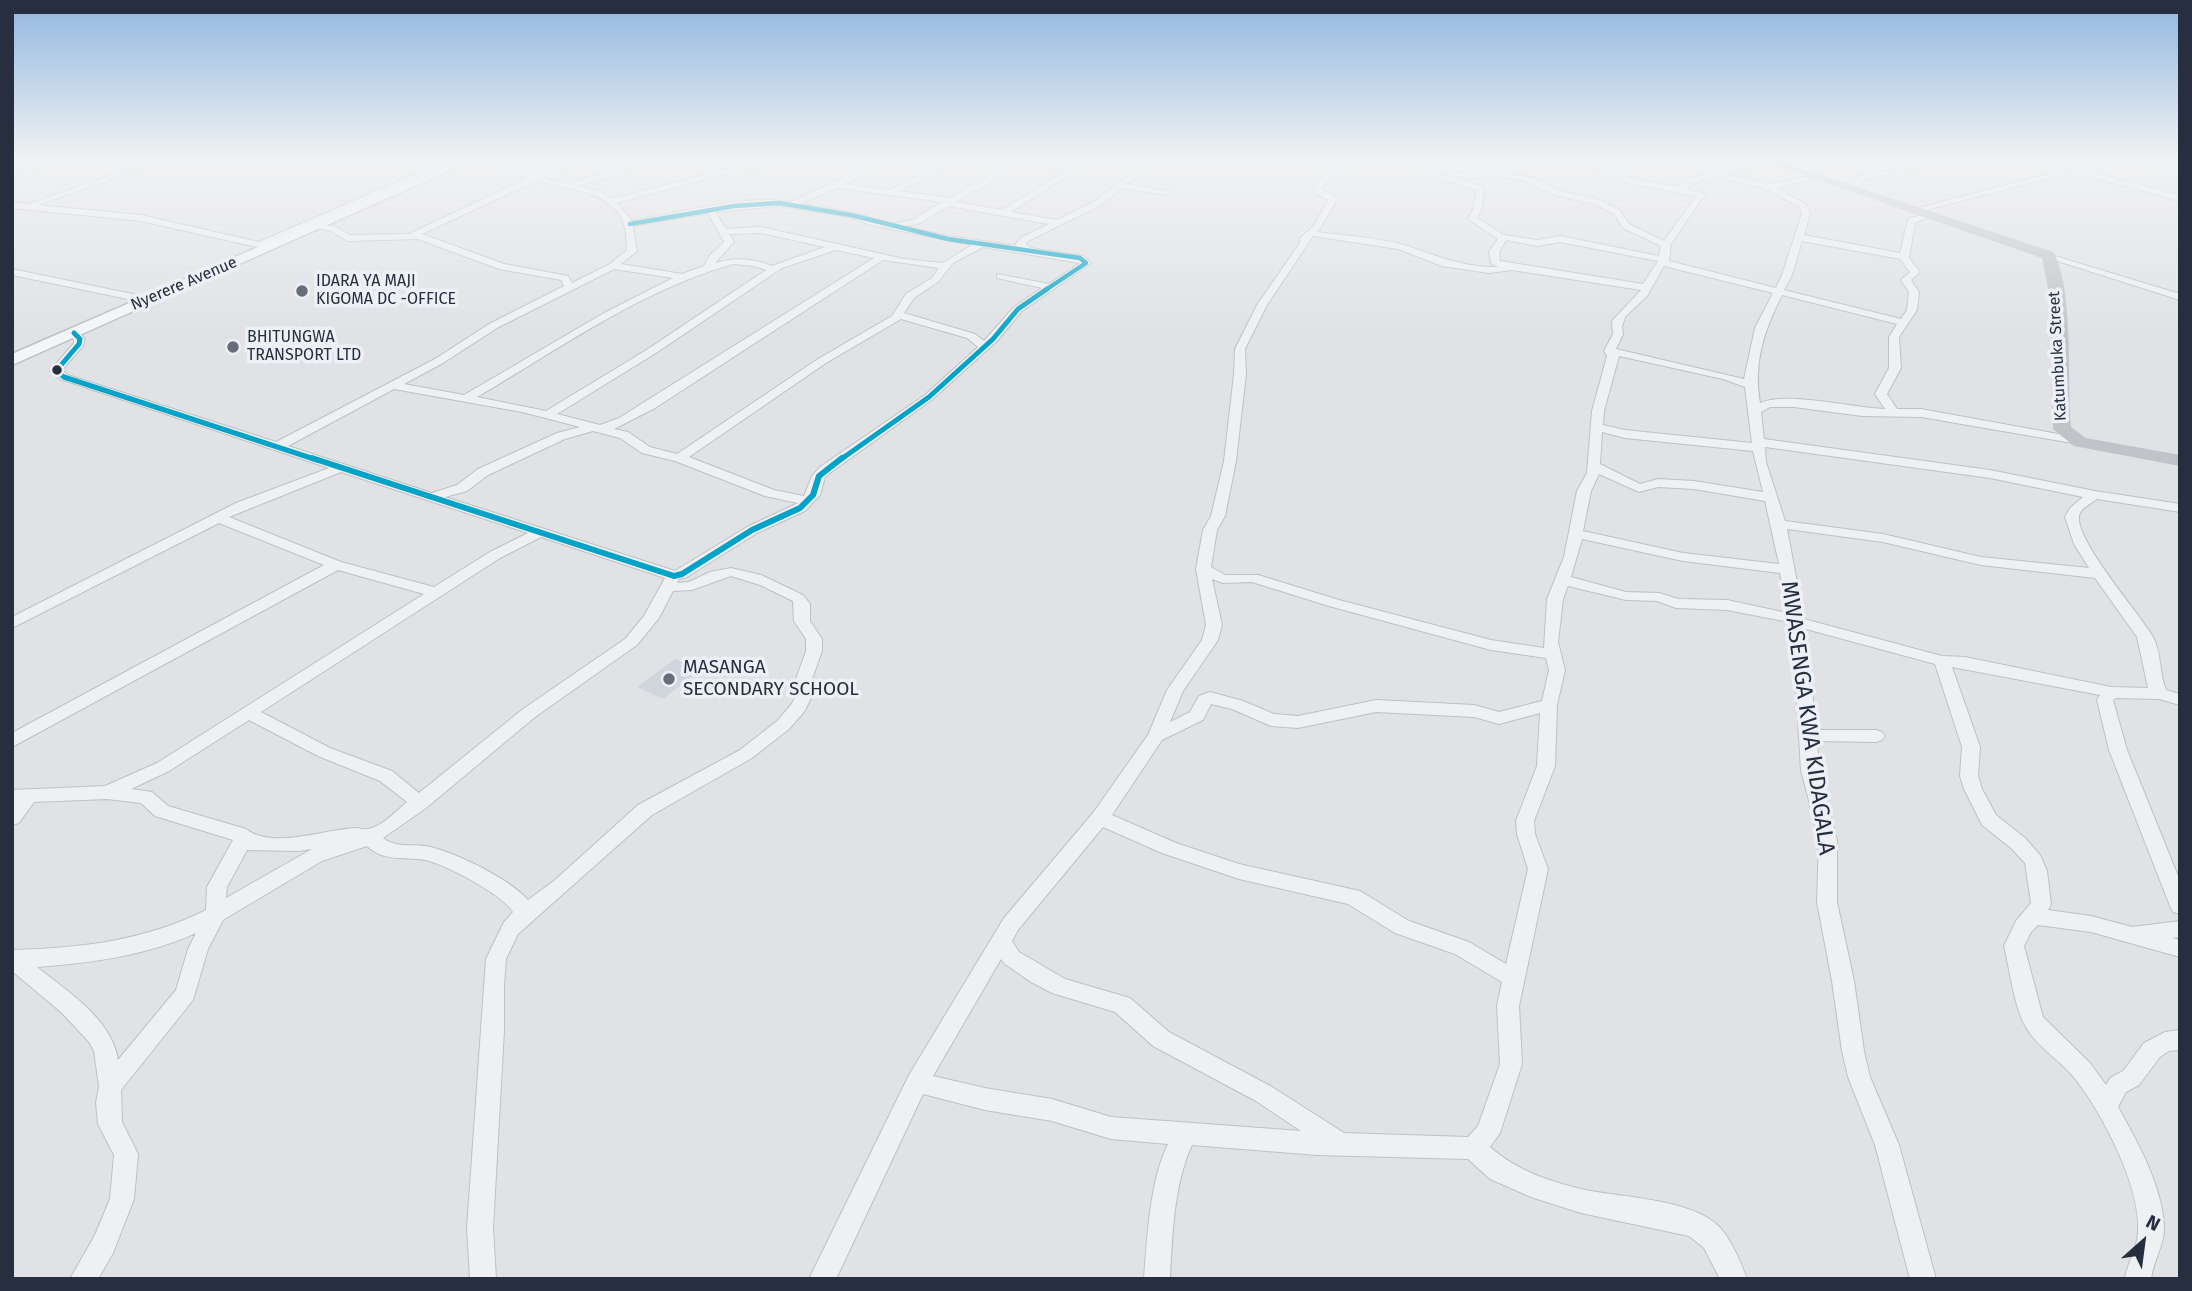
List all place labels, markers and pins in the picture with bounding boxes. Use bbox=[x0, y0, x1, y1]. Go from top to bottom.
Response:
place label: IDARA YA MAJI KIGOMA DC -OFFICE bbox=[316, 272, 456, 310]
marker: IDARA YA MAJI KIGOMA DC -OFFICE bbox=[294, 283, 310, 299]
place label: BHITUNGWA TRANSPORT LTD bbox=[247, 328, 361, 366]
marker: BHITUNGWA TRANSPORT LTD bbox=[225, 339, 241, 355]
unlabelled marker bbox=[50, 363, 64, 377]
place label: MASANGA SECONDARY SCHOOL bbox=[683, 657, 859, 701]
marker: MASANGA SECONDARY SCHOOL bbox=[661, 671, 677, 687]

